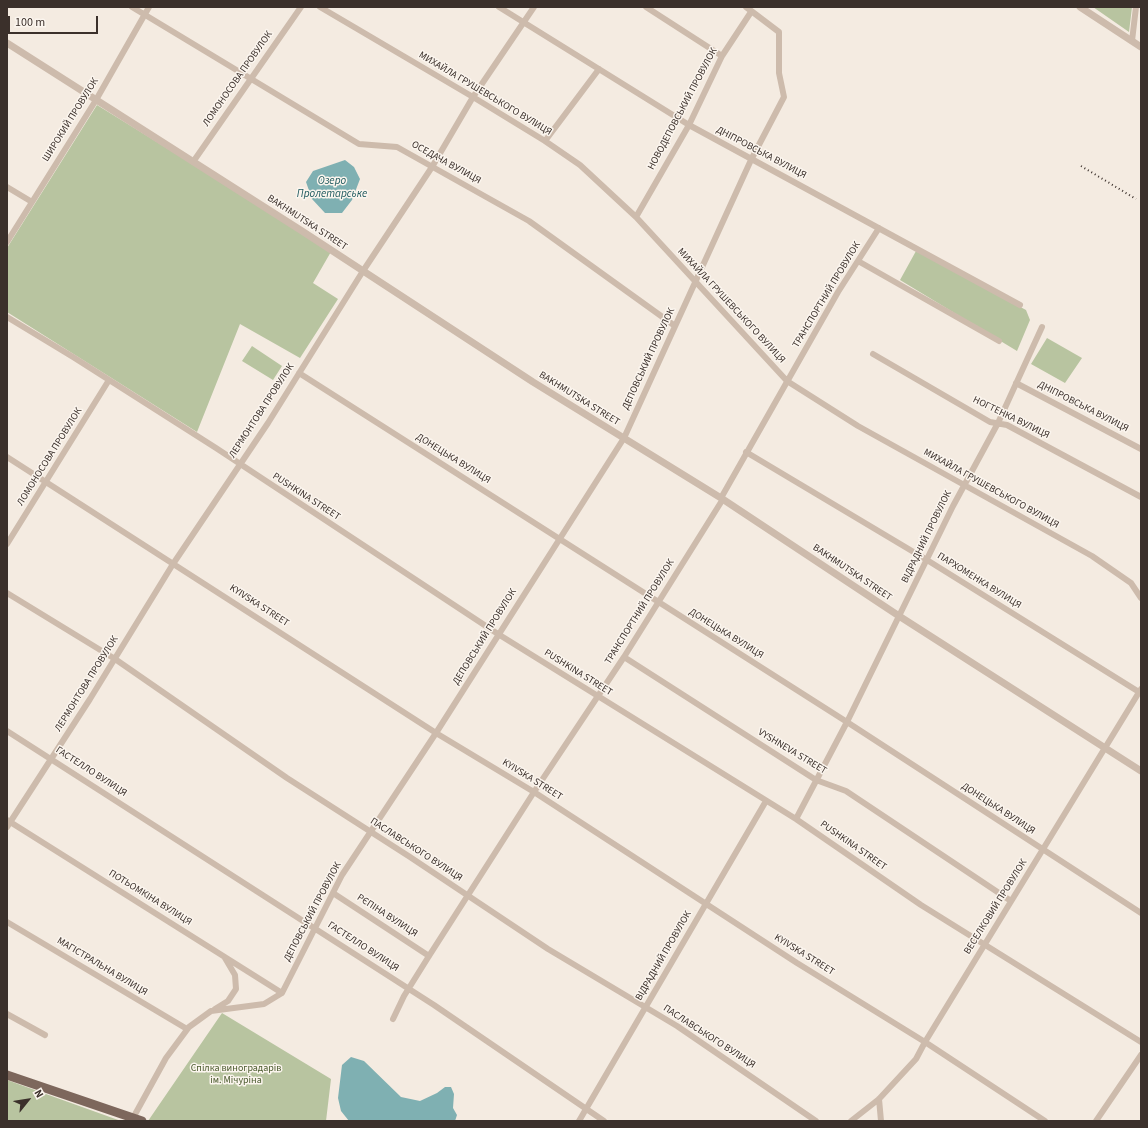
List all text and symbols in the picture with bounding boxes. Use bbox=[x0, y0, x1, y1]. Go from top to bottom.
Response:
scale bar bbox=[10, 8, 100, 34]
text: 100 m bbox=[15, 14, 45, 31]
street label: ЛОМОНОСОВА ПРОВУЛОК bbox=[201, 29, 275, 129]
street label: НОВОДЕПОВСЬКИЙ ПРОВУЛОК bbox=[646, 46, 720, 172]
street label: МИХАЙЛА ГРУШЕВСЬКОГО ВУЛИЦЯ bbox=[416, 49, 554, 139]
street label: ШИРОКИЙ ПРОВУЛОК bbox=[40, 76, 102, 164]
street label: ДНІПРОВСЬКА ВУЛИЦЯ bbox=[714, 124, 808, 182]
street label: ОСЕДАЧА ВУЛИЦЯ bbox=[409, 139, 483, 187]
water label: Озеро Пролетарське bbox=[297, 175, 367, 201]
street label: BAKHMUTSKA STREET bbox=[265, 193, 349, 253]
street label: ТРАНСПОРТНИЙ ПРОВУЛОК bbox=[791, 240, 863, 350]
street label: МИХАЙЛА ГРУШЕВСЬКОГО ВУЛИЦЯ bbox=[674, 246, 788, 366]
street label: ДЕПОВСЬКИЙ ПРОВУЛОК bbox=[620, 306, 678, 412]
street label: ЛЕРМОНТОВА ПРОВУЛОК bbox=[227, 361, 297, 461]
street label: BAKHMUTSKA STREET bbox=[536, 369, 622, 429]
street label: ДНІПРОВСЬКА ВУЛИЦЯ bbox=[1036, 379, 1130, 435]
street label: НОГТЕНКА ВУЛИЦЯ bbox=[971, 394, 1051, 442]
street label: ЛОМОНОСОВА ПРОВУЛОК bbox=[15, 406, 85, 508]
street label: ДОНЕЦЬКА ВУЛИЦЯ bbox=[414, 431, 492, 487]
street label: МИХАЙЛА ГРУШЕВСЬКОГО ВУЛИЦЯ bbox=[921, 447, 1061, 531]
street label: PUSHKINA STREET bbox=[270, 471, 342, 523]
street label: ВІДРАДНИЙ ПРОВУЛОК bbox=[899, 489, 955, 585]
street label: BAKHMUTSKA STREET bbox=[810, 542, 894, 604]
street label: ПАРХОМЕНКА ВУЛИЦЯ bbox=[935, 550, 1023, 612]
street label: ТРАНСПОРТНИЙ ПРОВУЛОК bbox=[603, 557, 677, 667]
street label: KYIVSKA STREET bbox=[227, 582, 291, 630]
street label: ДЕПОВСЬКИЙ ПРОВУЛОК bbox=[451, 587, 519, 687]
street label: ДОНЕЦЬКА ВУЛИЦЯ bbox=[687, 606, 765, 662]
street label: ЛЕРМОНТОВА ПРОВУЛОК bbox=[53, 634, 121, 734]
street label: PUSHKINA STREET bbox=[542, 647, 614, 699]
street label: VYSHNEVA STREET bbox=[756, 727, 828, 777]
street label: ГАСТЕЛЛО ВУЛИЦЯ bbox=[53, 744, 129, 800]
street label: KYIVSKA STREET bbox=[500, 757, 564, 803]
street label: ДОНЕЦЬКА ВУЛИЦЯ bbox=[959, 781, 1037, 837]
street label: ПАСЛАВСЬКОГО ВУЛИЦЯ bbox=[368, 816, 464, 884]
street label: PUSHKINA STREET bbox=[817, 819, 889, 873]
street label: ВЕСЕЛКОВИЙ ПРОВУЛОК bbox=[962, 857, 1030, 957]
street label: ДЕПОВСЬКИЙ ПРОВУЛОК bbox=[282, 860, 344, 964]
street label: ПОТЬОМКІНА ВУЛИЦЯ bbox=[106, 868, 194, 928]
street label: РЄПІНА ВУЛИЦЯ bbox=[354, 892, 420, 940]
street label: ВІДРАДНИЙ ПРОВУЛОК bbox=[633, 909, 695, 1003]
street label: ГАСТЕЛЛО ВУЛИЦЯ bbox=[325, 919, 401, 975]
street label: KYIVSKA STREET bbox=[772, 932, 836, 978]
street label: МАГІСТРАЛЬНА ВУЛИЦЯ bbox=[55, 935, 149, 999]
street label: ПАСЛАВСЬКОГО ВУЛИЦЯ bbox=[661, 1003, 757, 1071]
park label: Спілка виноградарів ім. Мічуріна bbox=[191, 1063, 281, 1086]
north arrow bbox=[8, 1080, 48, 1120]
text: N bbox=[30, 1087, 47, 1101]

